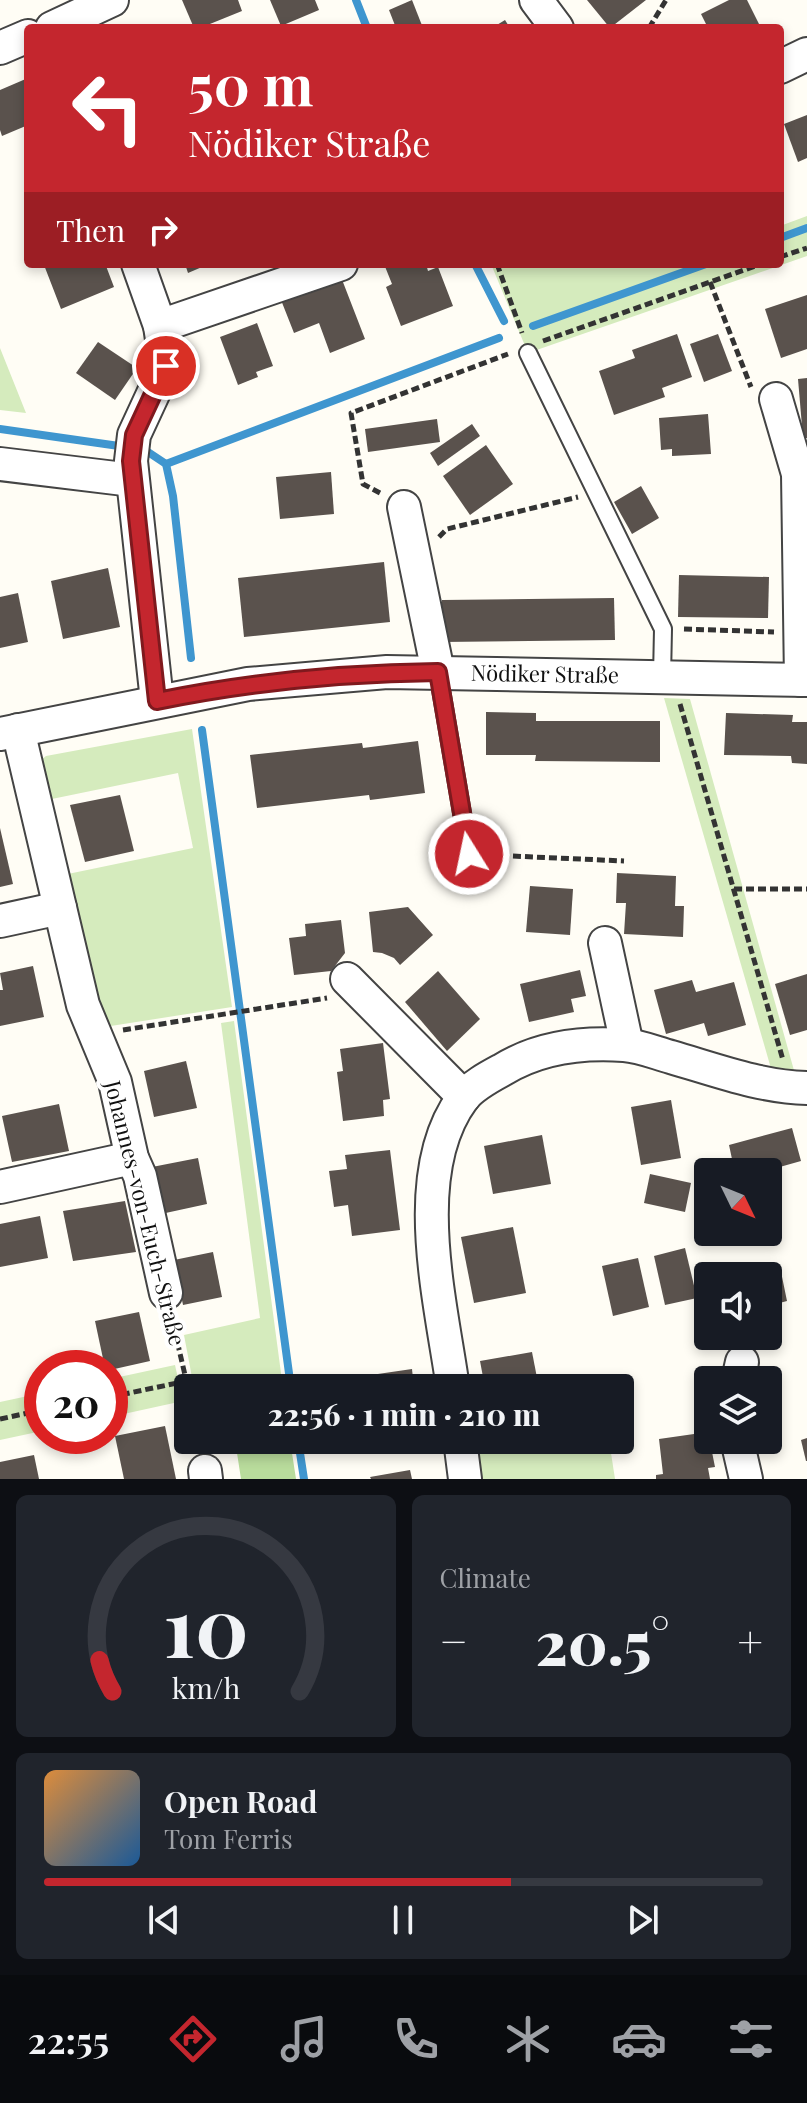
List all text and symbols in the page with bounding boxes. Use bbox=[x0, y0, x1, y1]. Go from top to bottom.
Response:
text: 50 m bbox=[188, 46, 314, 121]
icon: left bbox=[56, 56, 160, 160]
text: Nödiker Straße bbox=[188, 118, 431, 166]
icon: right bbox=[141, 208, 185, 252]
text: Then bbox=[56, 210, 125, 250]
pin bbox=[132, 332, 200, 400]
icon: arrive bbox=[144, 344, 188, 388]
street label: Nödiker Straße bbox=[471, 657, 619, 689]
position arrow bbox=[427, 812, 511, 896]
street label: Johannes-von-Euch-Straße bbox=[98, 1076, 193, 1348]
north arrow bbox=[694, 1158, 782, 1246]
map controls bbox=[694, 1158, 782, 1454]
button: sound bbox=[694, 1262, 782, 1350]
speed limit sign: 20 bbox=[24, 1350, 128, 1454]
button: layers bbox=[694, 1366, 782, 1454]
text: 22:56 · 1 min · 210 m bbox=[268, 1394, 540, 1434]
text: Climate bbox=[440, 1560, 531, 1595]
text: 10 bbox=[163, 1568, 249, 1679]
text: 20.5° bbox=[536, 1600, 670, 1680]
text: − bbox=[440, 1610, 468, 1669]
text: + bbox=[737, 1610, 763, 1669]
text: km/h bbox=[171, 1668, 240, 1706]
text: Open Road bbox=[164, 1781, 317, 1821]
text: Tom Ferris bbox=[164, 1821, 293, 1856]
icon: previous bbox=[142, 1898, 186, 1942]
icon: pause bbox=[381, 1898, 425, 1942]
icon: next bbox=[621, 1898, 665, 1942]
icon: directions bbox=[165, 2011, 221, 2067]
icon: music bbox=[276, 2011, 332, 2067]
icon: phone bbox=[388, 2011, 444, 2067]
icon: climate bbox=[500, 2011, 556, 2067]
icon: car bbox=[611, 2011, 667, 2067]
icon: filters bbox=[723, 2011, 779, 2067]
text: 22:55 bbox=[28, 2015, 109, 2063]

